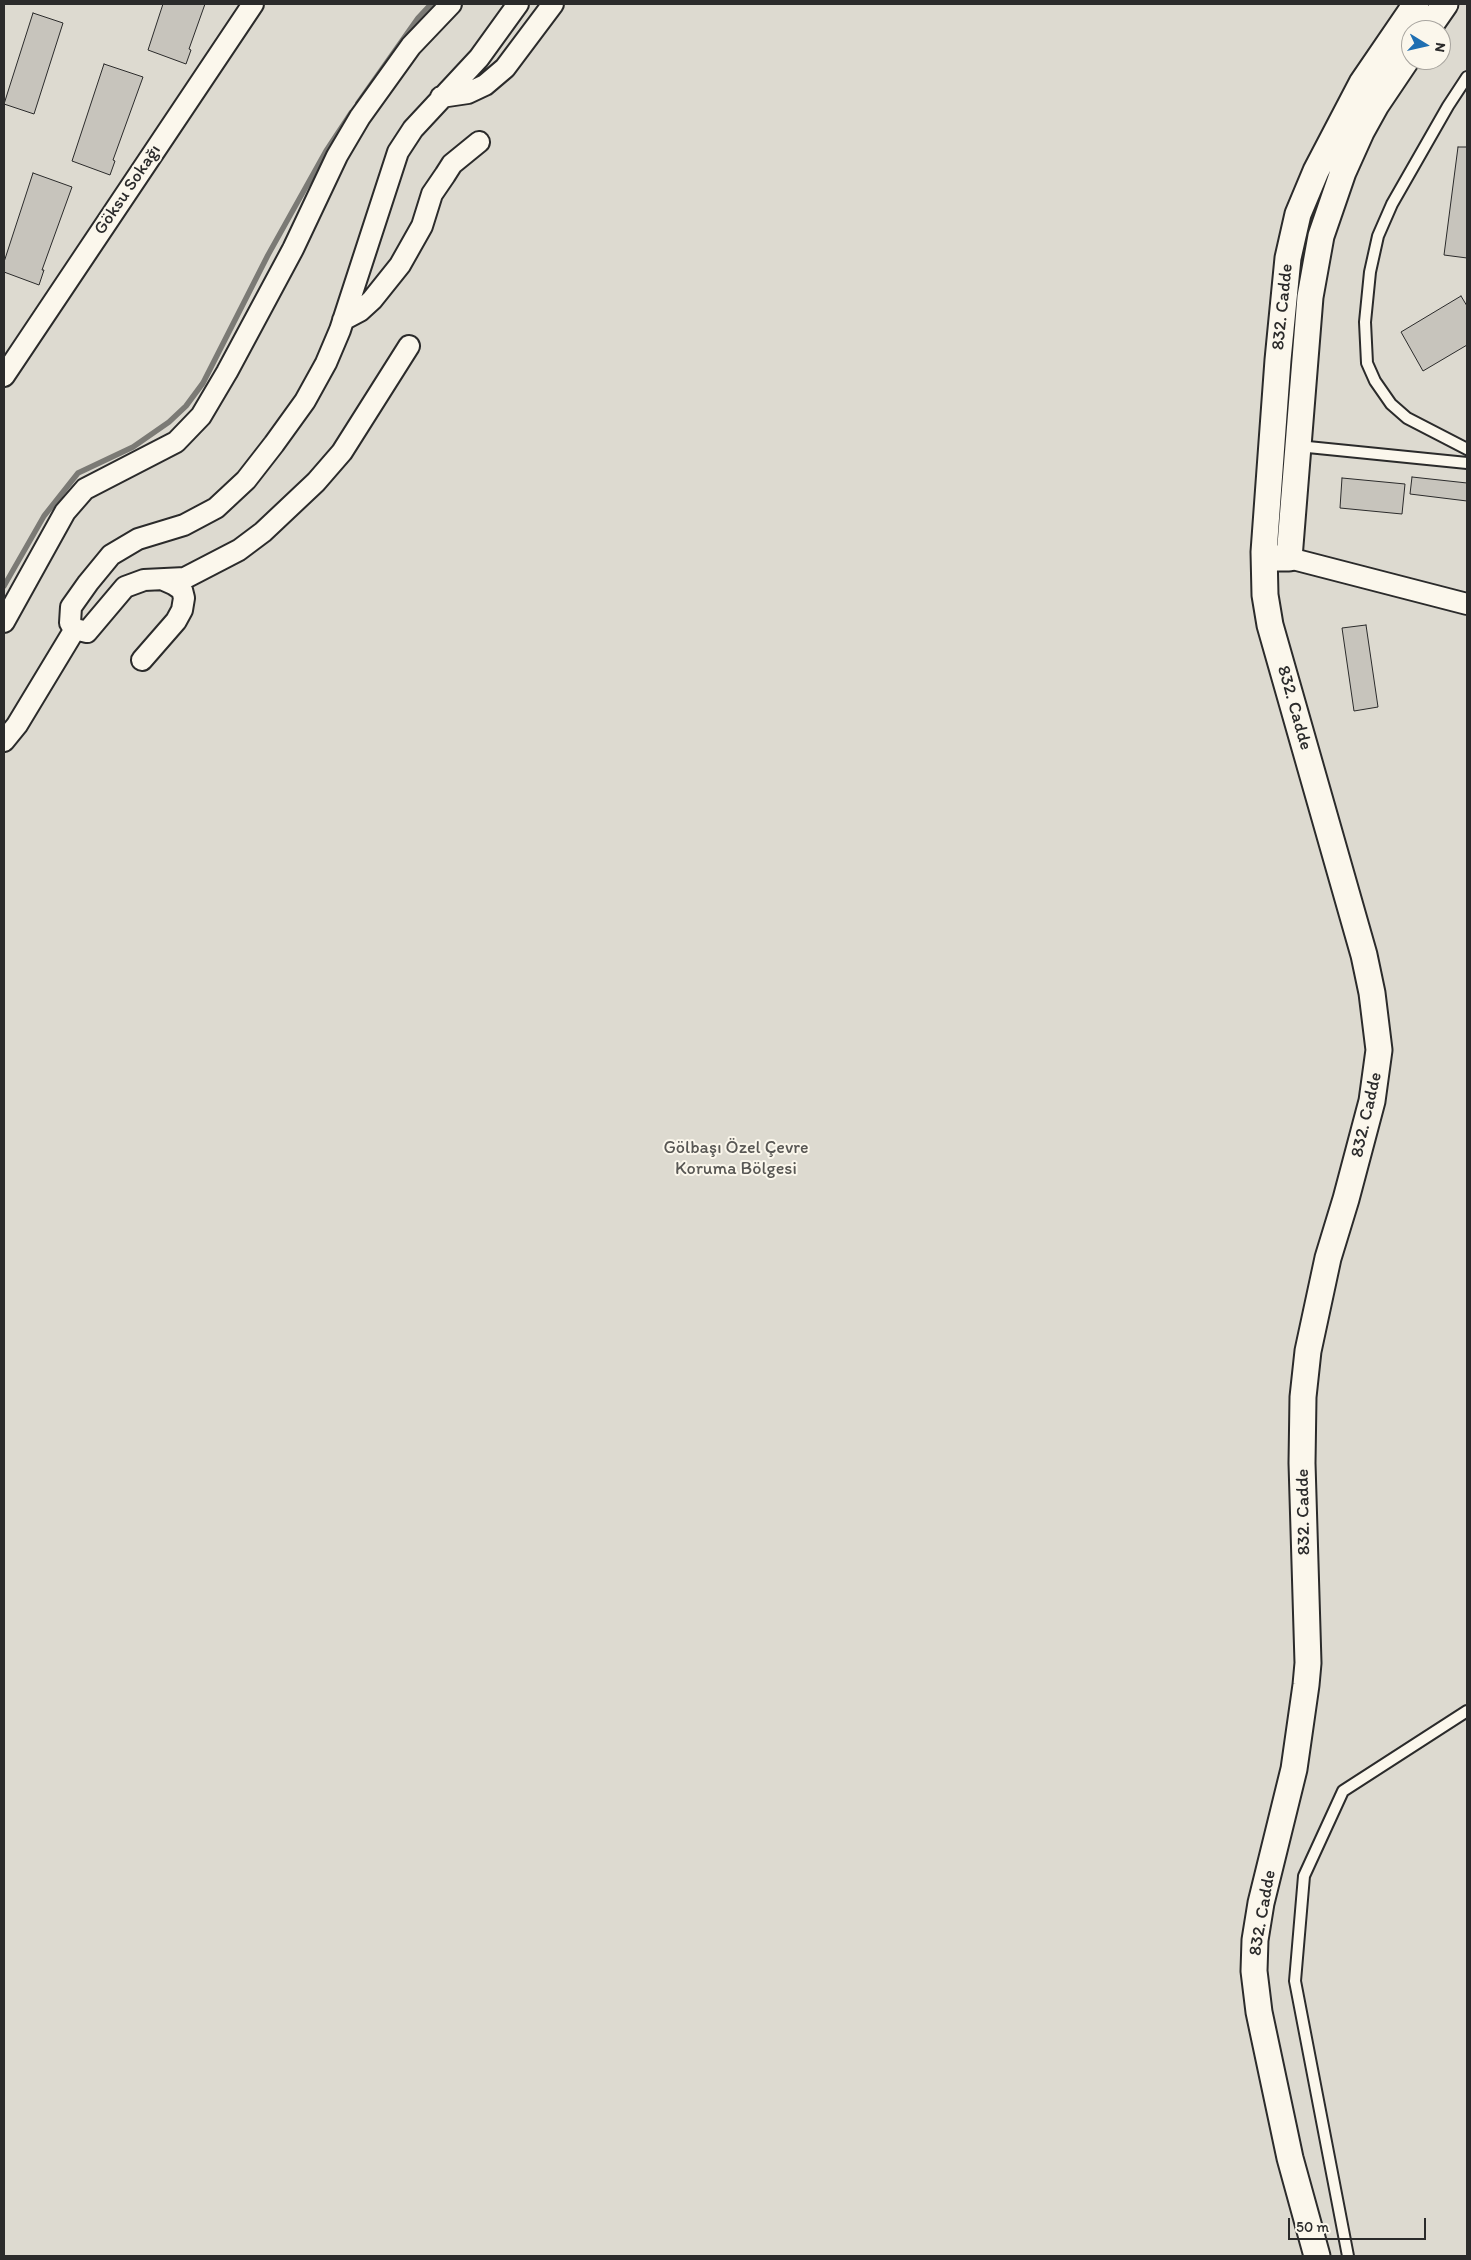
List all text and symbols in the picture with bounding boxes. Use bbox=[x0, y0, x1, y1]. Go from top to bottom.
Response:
north arrow bbox=[1401, 20, 1451, 70]
text: N bbox=[1431, 41, 1449, 53]
street label: Göksu Sokağı bbox=[90, 141, 166, 239]
street label: 832. Cadde bbox=[1268, 263, 1298, 351]
street label: 832. Cadde bbox=[1272, 663, 1316, 753]
street label: 832. Cadde bbox=[1347, 1070, 1387, 1160]
park label: Gölbaşı Özel Çevre Koruma Bölgesi bbox=[663, 1137, 809, 1180]
street label: 832. Cadde bbox=[1292, 1468, 1316, 1556]
street label: 832. Cadde bbox=[1245, 1868, 1281, 1958]
scale bar bbox=[1291, 2208, 1428, 2240]
text: 50 m bbox=[1296, 2218, 1329, 2236]

